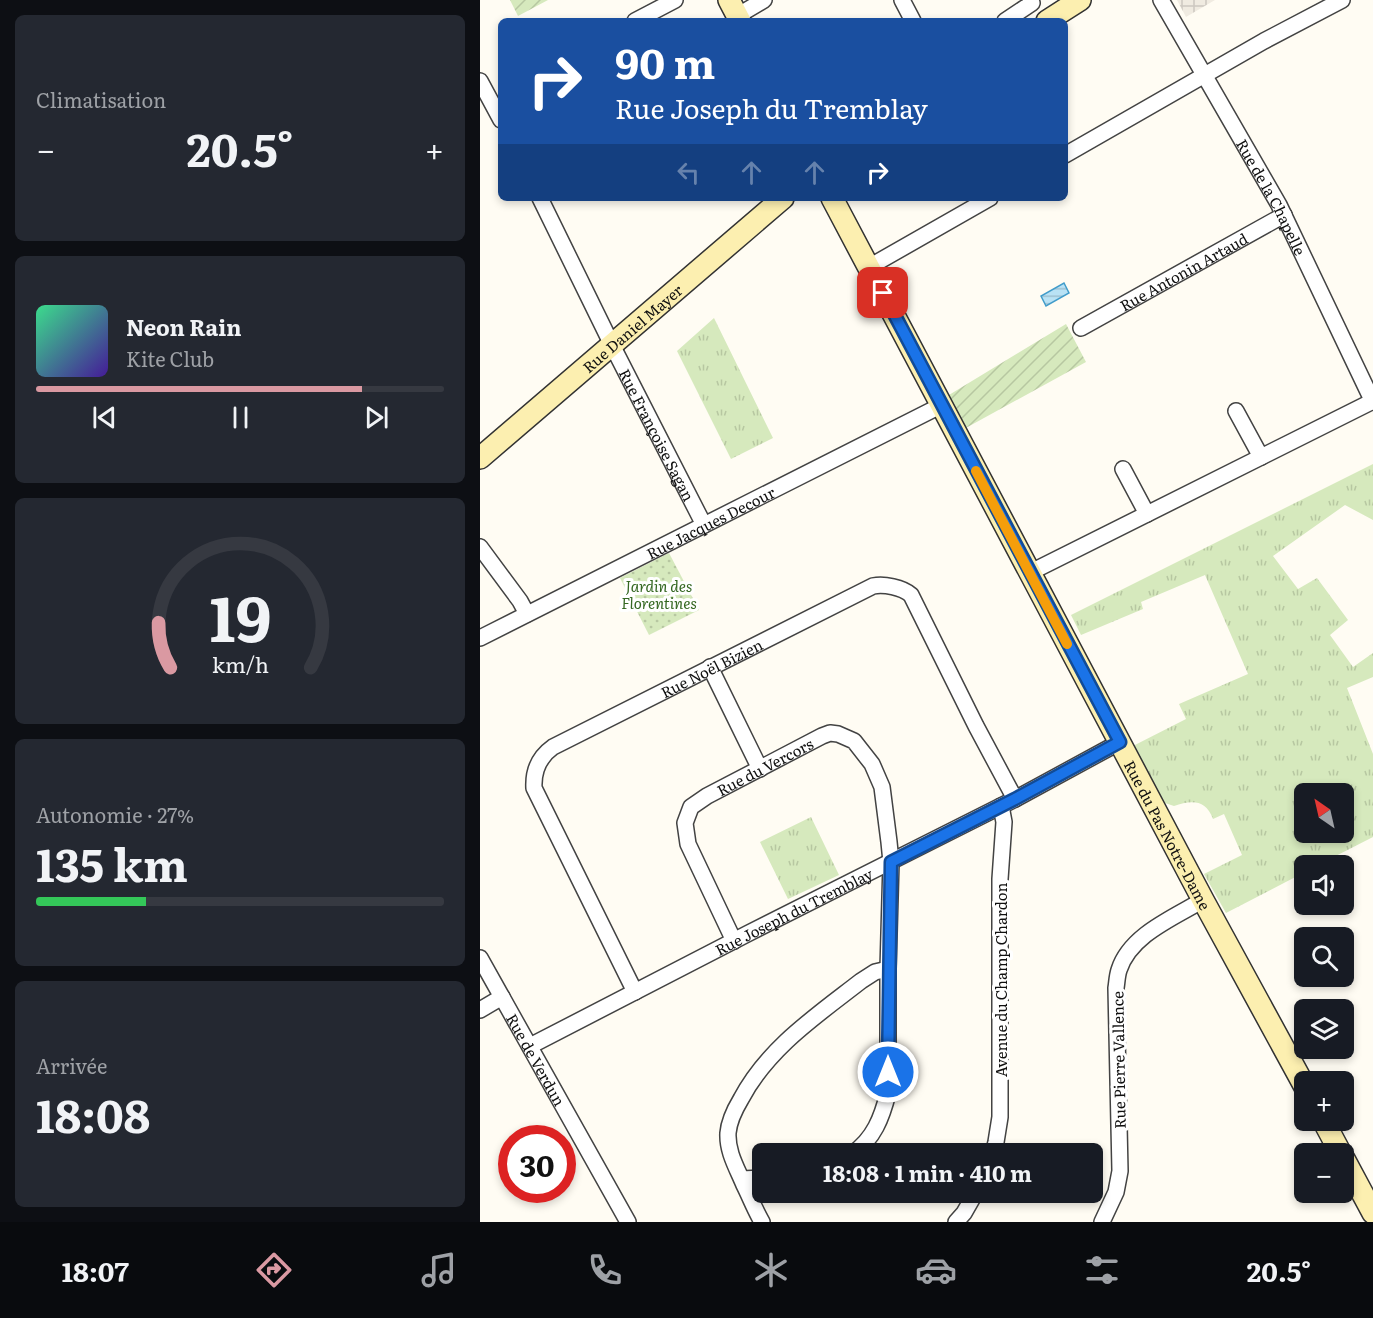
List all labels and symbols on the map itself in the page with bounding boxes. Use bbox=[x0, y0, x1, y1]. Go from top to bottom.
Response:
street label: Rue de la Chapelle bbox=[1232, 134, 1313, 259]
street label: Rue Antonin Artaud bbox=[1115, 226, 1252, 316]
pin bbox=[857, 267, 908, 318]
street label: Rue Daniel Mayer bbox=[577, 278, 687, 377]
street label: Rue Françoise Sagan bbox=[614, 364, 701, 505]
street label: Rue Jacques Decour bbox=[642, 480, 779, 564]
park label: Jardin des Florentines bbox=[621, 574, 697, 614]
street label: Rue Noël Bizien bbox=[656, 632, 766, 703]
street label: Rue du Vercors bbox=[712, 731, 817, 801]
street label: Rue du Pas Notre-Dame bbox=[1119, 756, 1218, 914]
north arrow bbox=[1294, 783, 1354, 843]
street label: Rue Joseph du Tremblay bbox=[710, 861, 876, 960]
street label: Avenue du Champ Chardon bbox=[989, 883, 1012, 1077]
street label: Rue Pierre Vallence bbox=[1105, 991, 1131, 1129]
street label: Rue de Verdun bbox=[502, 1009, 572, 1110]
position arrow bbox=[856, 1040, 920, 1104]
speed limit sign: 30 bbox=[498, 1125, 576, 1203]

